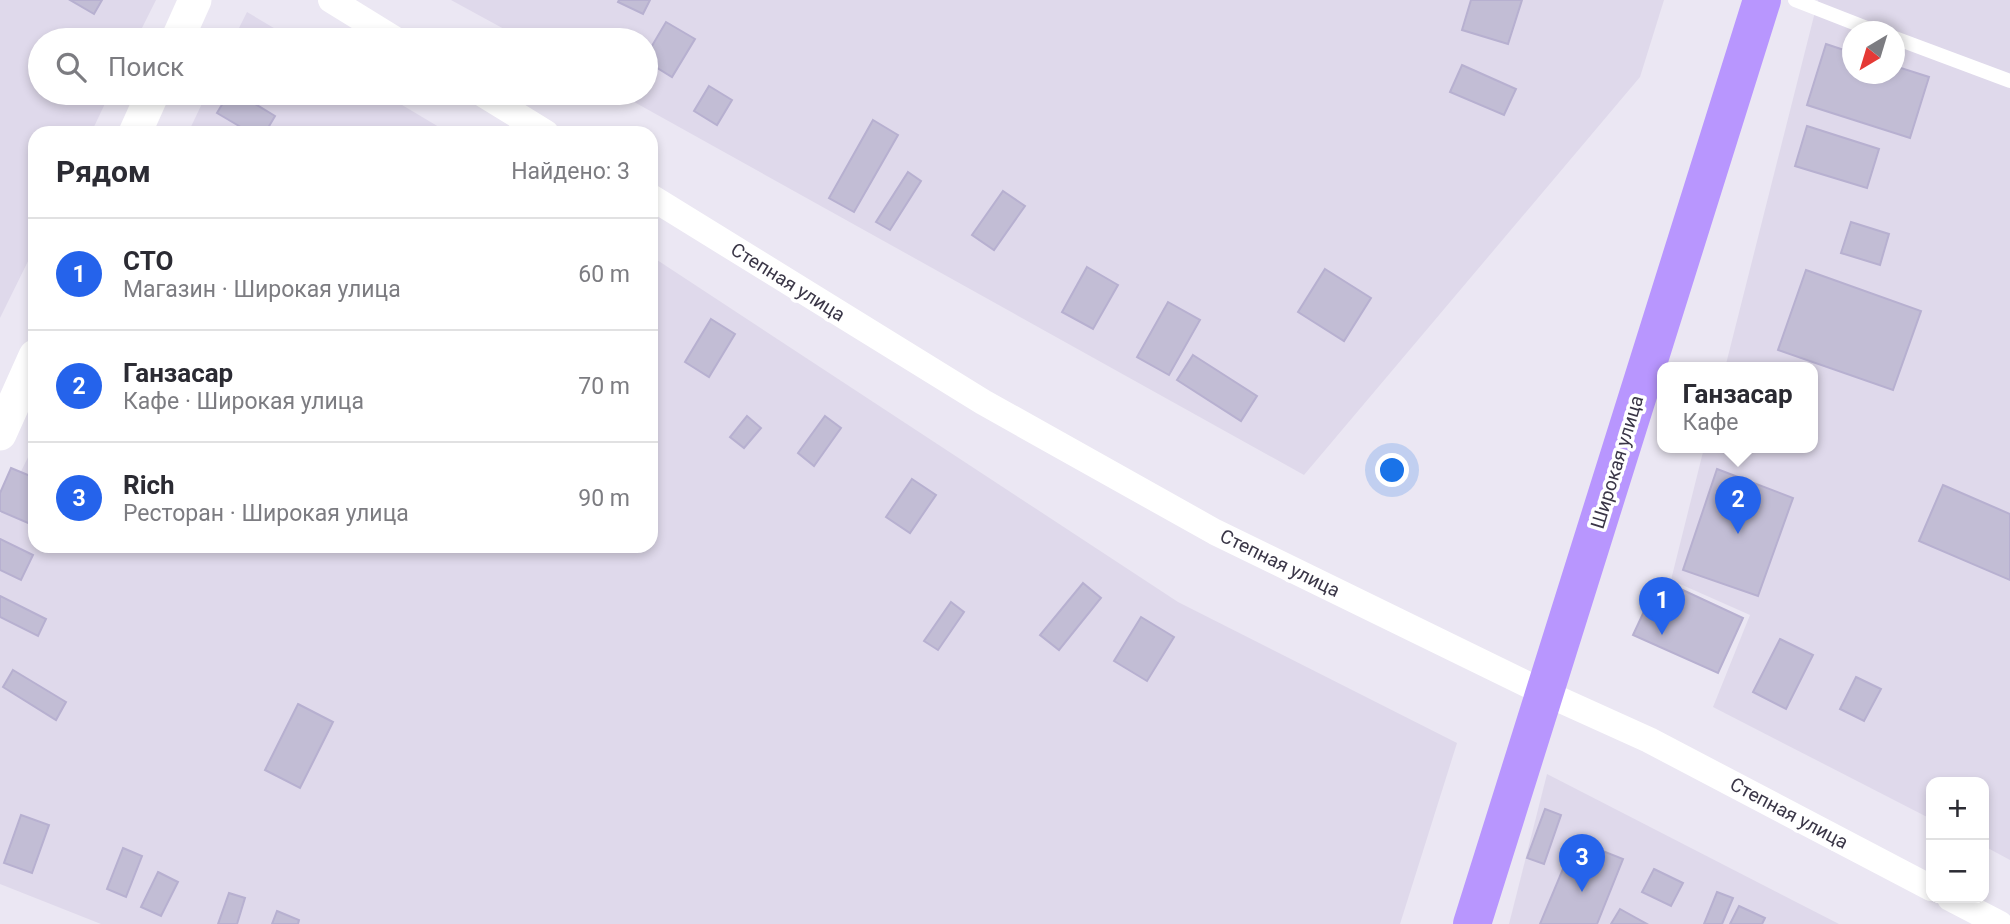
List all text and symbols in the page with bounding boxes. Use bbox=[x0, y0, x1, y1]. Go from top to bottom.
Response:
north arrow bbox=[1842, 21, 1905, 84]
search box bbox=[28, 28, 658, 105]
icon: search bbox=[52, 48, 90, 86]
text: Поиск bbox=[108, 52, 184, 82]
text: Рядом bbox=[56, 154, 151, 189]
text: Найдено: 3 bbox=[511, 158, 630, 185]
street label: Степная улица bbox=[727, 238, 849, 326]
text: СТО bbox=[123, 246, 173, 276]
text: 1 bbox=[72, 261, 86, 288]
text: 60 m bbox=[578, 261, 630, 288]
text: Магазин · Широкая улица bbox=[123, 276, 401, 303]
text: Ганзасар bbox=[123, 358, 233, 388]
popup bbox=[1657, 362, 1818, 453]
text: 2 bbox=[72, 373, 86, 400]
text: 70 m bbox=[578, 373, 630, 400]
text: Ганзасар bbox=[1682, 379, 1793, 409]
text: Кафе · Широкая улица bbox=[123, 388, 364, 415]
street label: Широкая улица bbox=[1586, 393, 1648, 531]
text: Кафе bbox=[1682, 409, 1739, 436]
your location bbox=[1375, 453, 1409, 487]
text: Rich bbox=[123, 470, 175, 500]
pin: 2 bbox=[1715, 476, 1761, 534]
text: 3 bbox=[72, 485, 86, 512]
text: 90 m bbox=[578, 485, 630, 512]
text: Ресторан · Широкая улица bbox=[123, 500, 409, 527]
street label: Степная улица bbox=[1216, 524, 1344, 602]
pin: 1 bbox=[1639, 577, 1685, 635]
street label: Степная улица bbox=[1726, 772, 1852, 854]
map controls bbox=[1926, 777, 1989, 903]
button: + bbox=[1926, 777, 1989, 840]
pin: 3 bbox=[1559, 834, 1605, 892]
button: − bbox=[1926, 840, 1989, 903]

